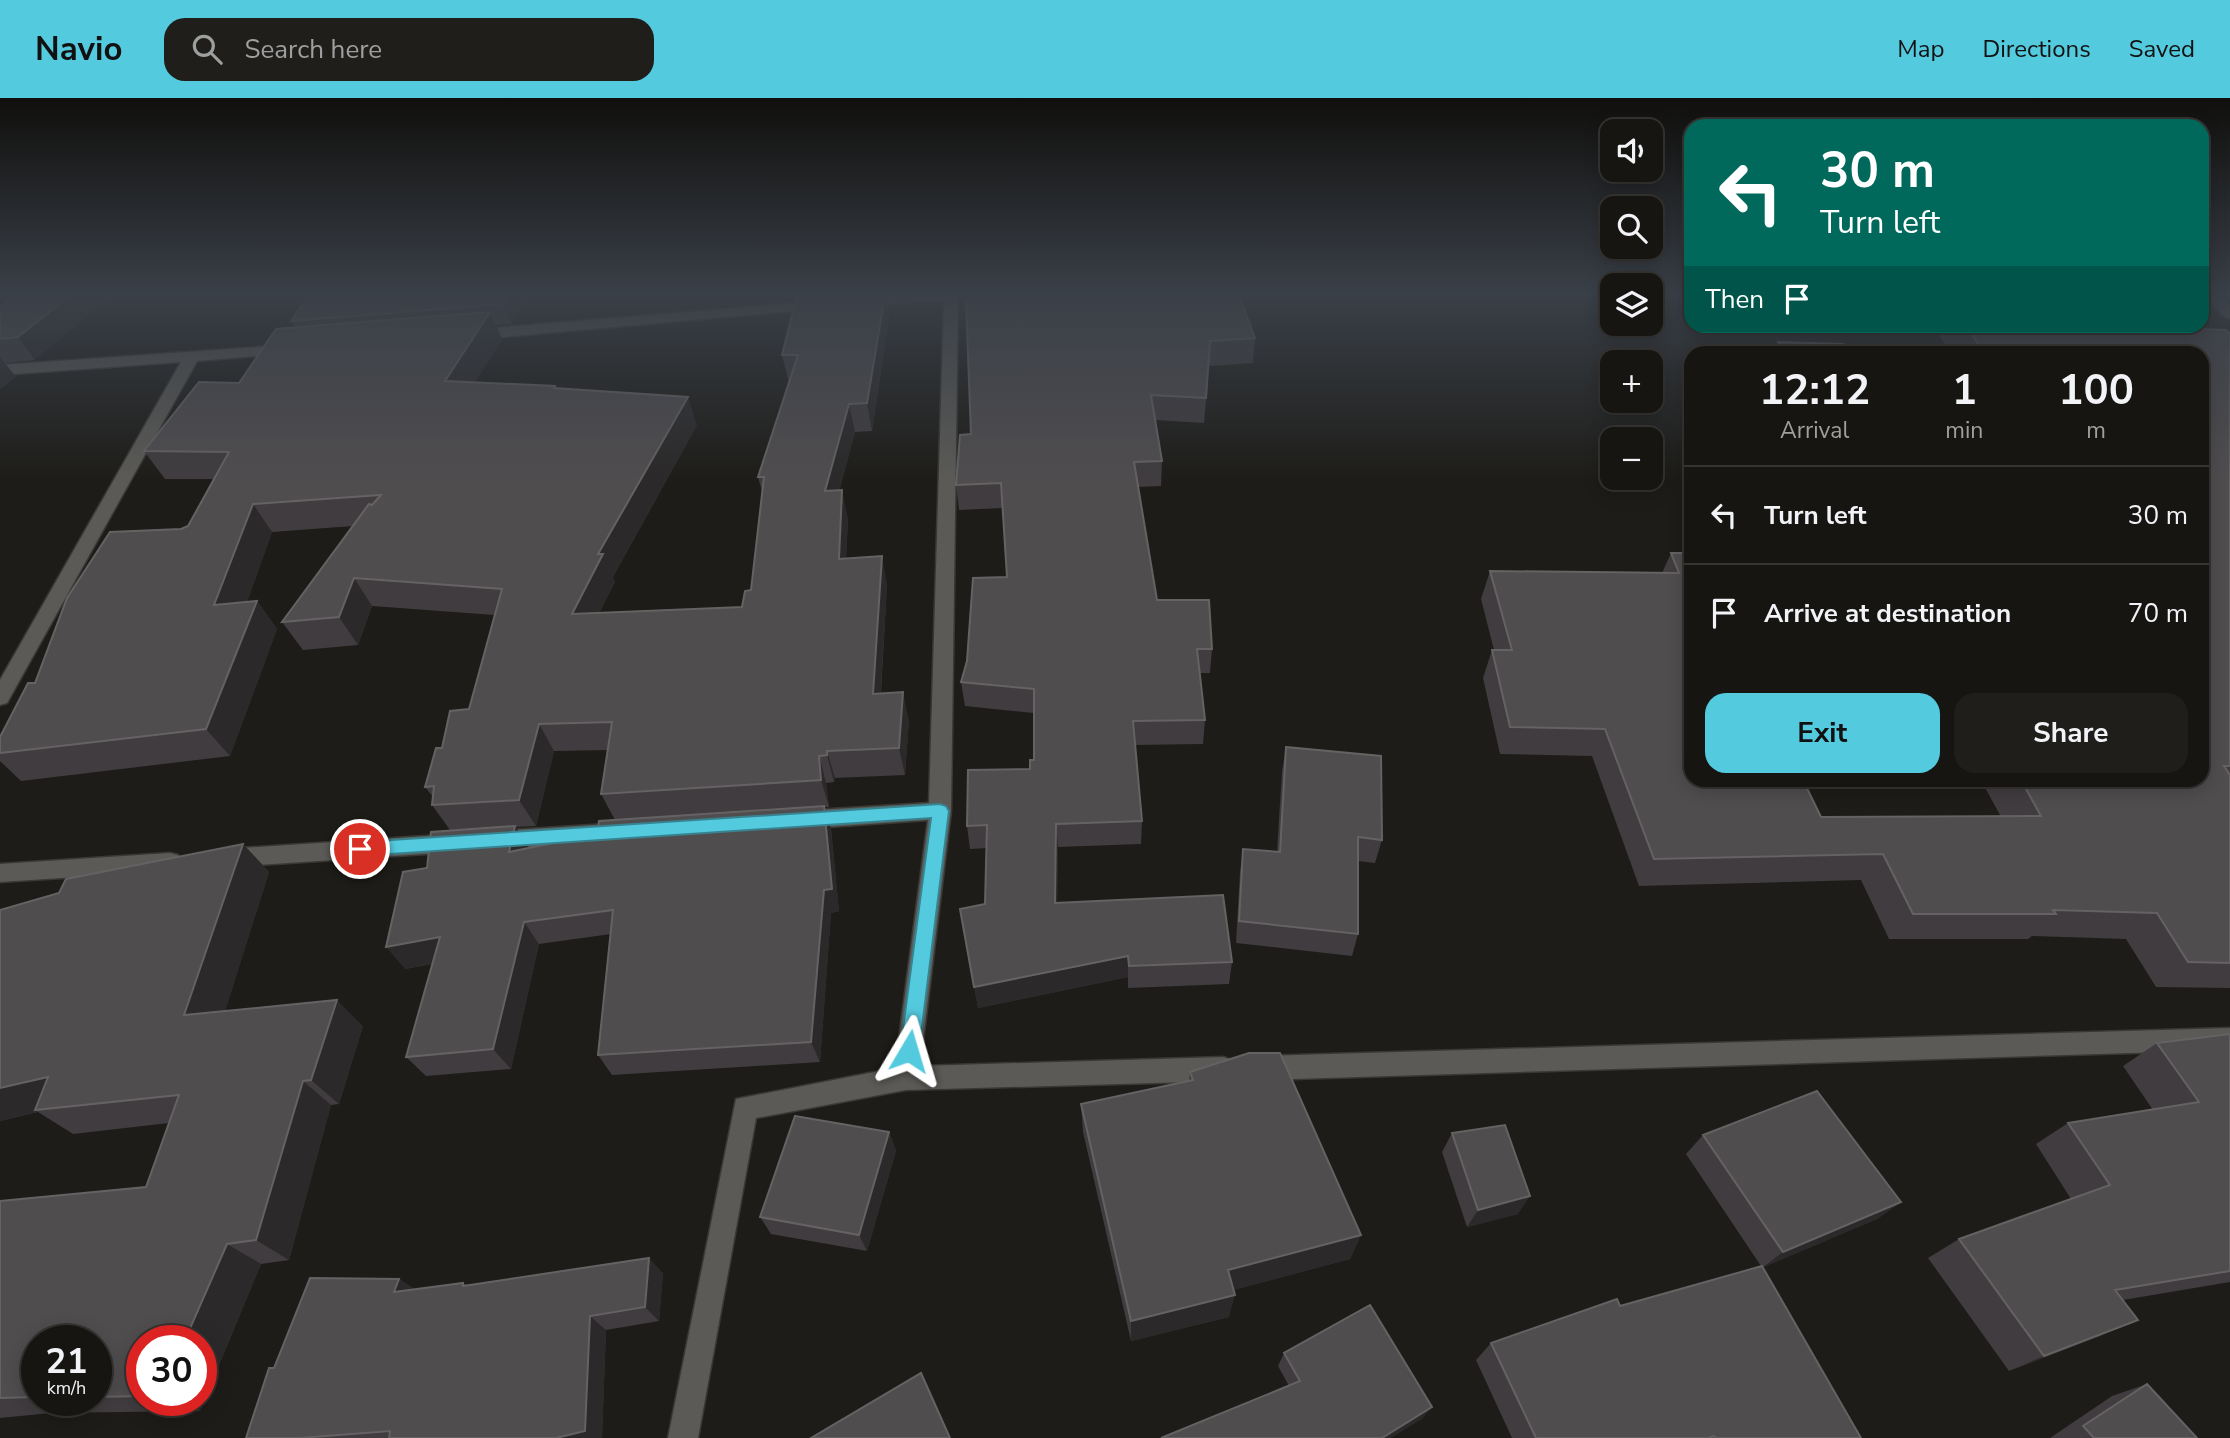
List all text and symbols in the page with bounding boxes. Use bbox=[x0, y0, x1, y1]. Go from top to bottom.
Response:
search box bbox=[164, 18, 654, 81]
text: Navio bbox=[35, 27, 122, 72]
icon: search bbox=[188, 30, 226, 68]
text: Search here bbox=[244, 32, 382, 67]
text: Map bbox=[1897, 33, 1944, 65]
text: Directions bbox=[1982, 33, 2091, 65]
text: Saved bbox=[2129, 33, 2195, 65]
map controls bbox=[1600, 119, 1663, 490]
button: sound bbox=[1600, 119, 1663, 182]
text: 30 m bbox=[1820, 137, 1935, 204]
icon: left bbox=[1705, 147, 1796, 238]
button: search bbox=[1600, 196, 1663, 259]
text: Turn left bbox=[1820, 201, 1940, 244]
button: layers bbox=[1600, 273, 1663, 336]
icon: arrive bbox=[1778, 280, 1816, 318]
text: Then bbox=[1705, 282, 1764, 317]
button: + bbox=[1600, 350, 1663, 413]
text: 12:12 bbox=[1759, 362, 1870, 419]
text: 1 bbox=[1952, 362, 1977, 419]
text: 100 bbox=[2058, 362, 2134, 419]
text: Arrival bbox=[1780, 415, 1849, 446]
text: min bbox=[1945, 415, 1983, 446]
text: m bbox=[2086, 415, 2106, 446]
button: − bbox=[1600, 427, 1663, 490]
icon: left bbox=[1705, 496, 1743, 534]
text: Turn left bbox=[1764, 498, 1867, 533]
text: 30 m bbox=[2128, 498, 2188, 533]
icon: arrive bbox=[1705, 594, 1743, 632]
text: Arrive at destination bbox=[1764, 596, 2011, 631]
text: 70 m bbox=[2128, 596, 2188, 631]
button: Exit bbox=[1705, 693, 1940, 773]
button: Share bbox=[1954, 693, 2188, 773]
pin bbox=[330, 819, 390, 879]
icon: arrive bbox=[341, 830, 379, 868]
position arrow bbox=[872, 1014, 946, 1088]
speed limit sign: 30 bbox=[126, 1325, 217, 1416]
text: 21 bbox=[45, 1338, 88, 1385]
text: km/h bbox=[47, 1376, 86, 1400]

